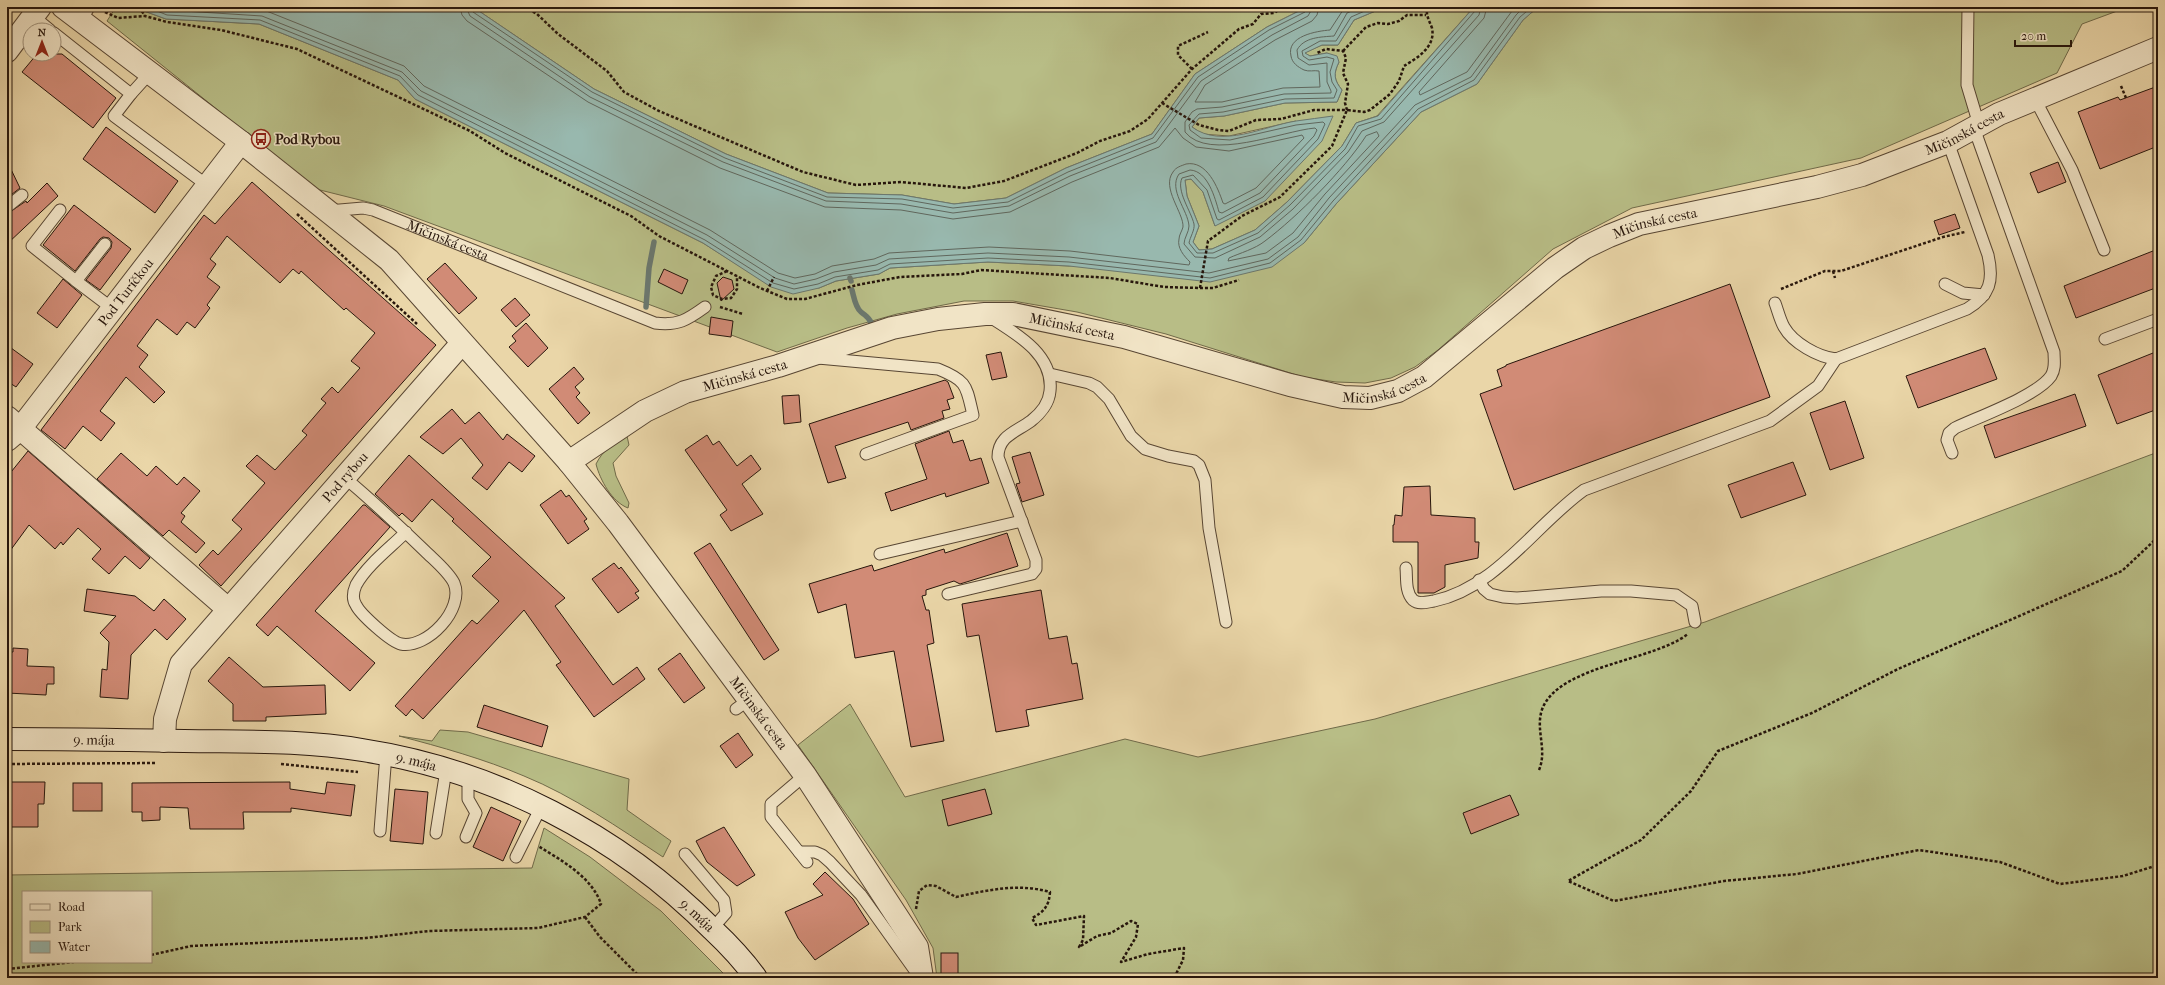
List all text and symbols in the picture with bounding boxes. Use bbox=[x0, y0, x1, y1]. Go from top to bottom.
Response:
north arrow bbox=[22, 22, 62, 62]
scale bar bbox=[2015, 22, 2071, 48]
text: N bbox=[38, 26, 47, 39]
text: 20 m bbox=[2021, 29, 2046, 43]
street label: Mičinská cesta bbox=[1923, 105, 2007, 159]
bus stop icon: Pod Rybou bbox=[250, 128, 272, 150]
place label: Pod Rybou bbox=[275, 131, 340, 148]
street label: Mičinská cesta bbox=[1610, 204, 1699, 243]
street label: Mičinská cesta bbox=[404, 216, 492, 265]
street label: Pod Turíčkou bbox=[94, 255, 157, 330]
street label: Mičinská cesta bbox=[1028, 310, 1117, 344]
street label: Mičinská cesta bbox=[701, 355, 790, 396]
street label: Mičinská cesta bbox=[1342, 369, 1429, 407]
street label: Pod rybou bbox=[319, 448, 372, 506]
street label: Mičinská cesta bbox=[726, 673, 792, 754]
street label: 9. mája bbox=[73, 731, 115, 749]
street label: 9. mája bbox=[394, 748, 439, 775]
legend bbox=[22, 891, 152, 963]
street label: 9. mája bbox=[676, 895, 718, 936]
text: Road bbox=[58, 900, 85, 914]
text: Park bbox=[58, 920, 83, 934]
text: Water bbox=[57, 940, 91, 954]

